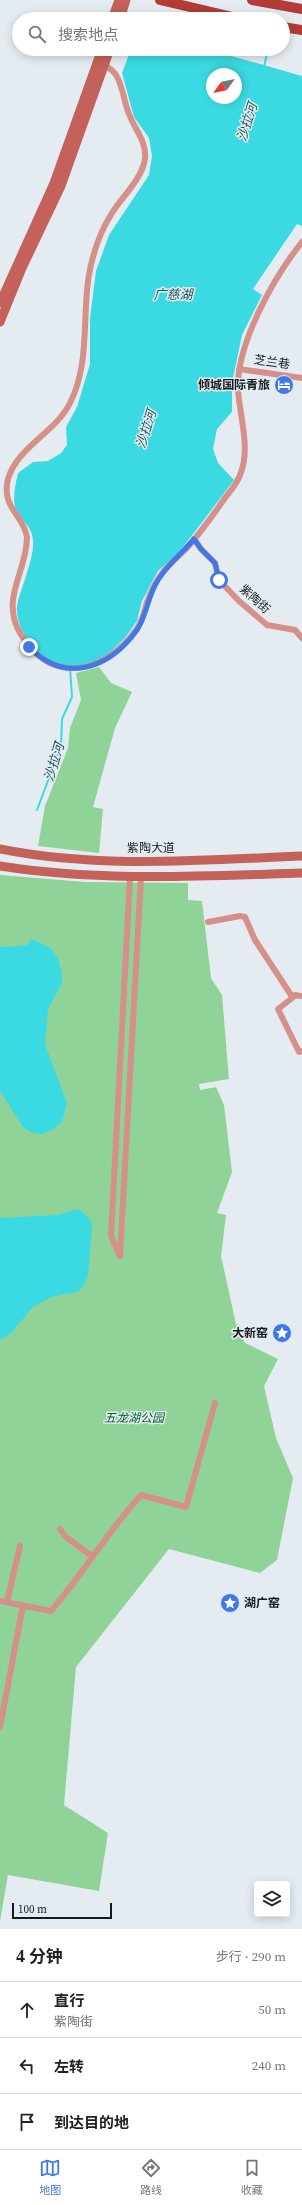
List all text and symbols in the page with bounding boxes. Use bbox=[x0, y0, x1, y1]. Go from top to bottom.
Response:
search box bbox=[12, 12, 290, 56]
icon: search bbox=[26, 23, 48, 45]
text: 搜索地点 bbox=[58, 24, 118, 45]
north arrow bbox=[206, 68, 242, 104]
water label: 沙拉河 bbox=[233, 98, 262, 143]
water label: 广慈湖 bbox=[153, 286, 194, 303]
street label: 芝兰巷 bbox=[253, 352, 291, 372]
hotel icon: 倾城国际青旅 bbox=[273, 374, 295, 396]
place label: 倾城国际青旅 bbox=[198, 377, 270, 393]
water label: 沙拉河 bbox=[132, 405, 161, 450]
route start bbox=[210, 571, 228, 589]
street label: 紫陶街 bbox=[236, 581, 274, 617]
route end bbox=[20, 638, 38, 656]
water label: 沙拉河 bbox=[40, 738, 69, 783]
street label: 紫陶大道 bbox=[127, 840, 175, 856]
place icon: 大新窑 bbox=[271, 1322, 293, 1344]
place label: 大新窑 bbox=[232, 1325, 268, 1341]
park label: 五龙湖公园 bbox=[104, 1410, 166, 1426]
place icon: 湖广窑 bbox=[219, 1592, 241, 1614]
place label: 湖广窑 bbox=[244, 1595, 280, 1611]
map controls bbox=[254, 1881, 290, 1917]
button: layers bbox=[254, 1881, 290, 1917]
scale bar bbox=[12, 1901, 112, 1920]
text: 100 m bbox=[18, 1902, 47, 1917]
text: 4 分钟 bbox=[16, 1944, 63, 1968]
text: 步行 · 290 m bbox=[216, 1948, 286, 1965]
text: 直行 bbox=[54, 1990, 84, 2011]
icon: ahead bbox=[16, 1999, 38, 2021]
text: 50 m bbox=[258, 2001, 286, 2018]
text: 紫陶街 bbox=[54, 2013, 93, 2030]
icon: left bbox=[16, 2055, 38, 2077]
text: 左转 bbox=[54, 2056, 84, 2077]
text: 240 m bbox=[252, 2057, 286, 2074]
icon: arrive bbox=[16, 2111, 38, 2133]
text: 到达目的地 bbox=[54, 2112, 129, 2133]
tab: 地图 bbox=[39, 2157, 61, 2198]
tab: 路线 bbox=[140, 2157, 162, 2198]
tab: 收藏 bbox=[241, 2157, 263, 2198]

